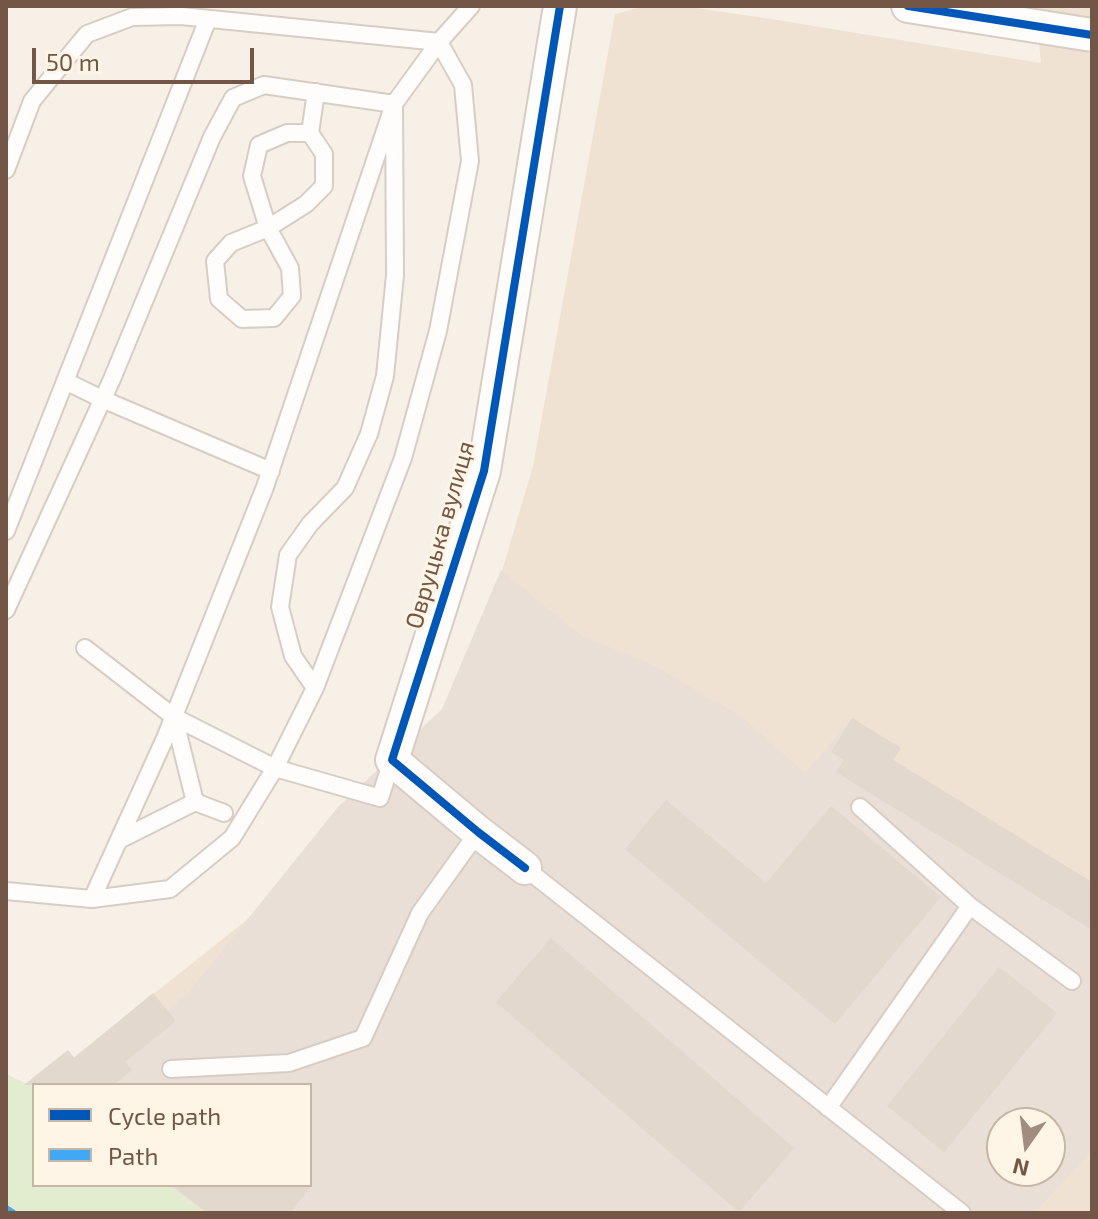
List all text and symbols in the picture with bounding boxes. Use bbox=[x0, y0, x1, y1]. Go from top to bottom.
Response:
scale bar bbox=[36, 32, 258, 82]
text: 50 m bbox=[46, 47, 100, 76]
street label: Овруцька вулиця bbox=[399, 438, 481, 632]
legend bbox=[32, 1083, 312, 1187]
text: Cycle path bbox=[108, 1101, 221, 1130]
north arrow bbox=[986, 1107, 1066, 1187]
text: Path bbox=[108, 1141, 158, 1170]
text: N bbox=[1010, 1154, 1032, 1183]

